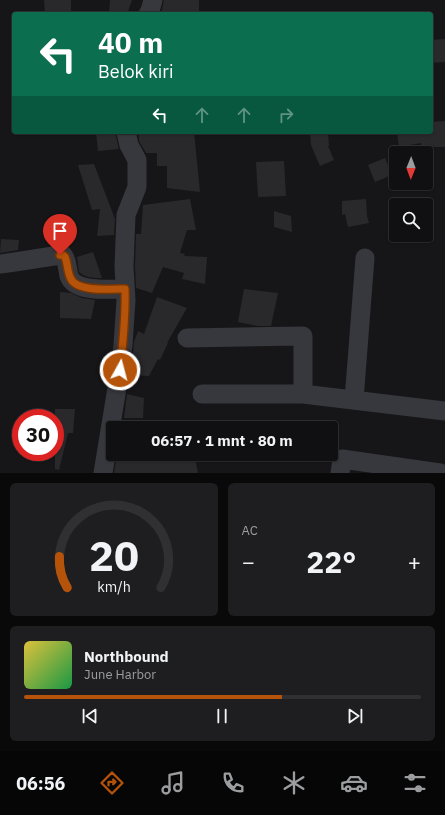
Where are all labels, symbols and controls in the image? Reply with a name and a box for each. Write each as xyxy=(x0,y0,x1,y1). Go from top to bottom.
text: 40 m xyxy=(98,24,163,61)
icon: left xyxy=(32,28,84,80)
text: Belok kiri xyxy=(98,60,173,83)
icon: left xyxy=(149,104,171,126)
icon: ahead xyxy=(191,104,213,126)
icon: ahead xyxy=(233,104,255,126)
icon: right xyxy=(275,104,297,126)
north arrow xyxy=(389,146,433,190)
map controls xyxy=(389,146,433,242)
button: search xyxy=(389,198,433,242)
pin xyxy=(43,214,77,255)
icon: arrive xyxy=(49,220,71,242)
position arrow xyxy=(99,349,141,391)
speed limit sign: 30 xyxy=(12,409,64,461)
text: 06:57 · 1 mnt · 80 m xyxy=(151,431,293,450)
text: AC xyxy=(242,522,258,539)
text: 20 xyxy=(89,527,139,581)
text: 22° xyxy=(306,542,356,581)
text: − xyxy=(242,547,255,576)
text: + xyxy=(408,547,421,576)
text: km/h xyxy=(97,576,131,595)
text: Northbound xyxy=(84,647,169,666)
text: June Harbor xyxy=(84,666,156,683)
icon: previous xyxy=(79,705,101,727)
icon: pause xyxy=(211,705,233,727)
icon: next xyxy=(344,705,366,727)
icon: directions xyxy=(98,769,126,797)
icon: music xyxy=(159,769,187,797)
icon: phone xyxy=(219,769,247,797)
icon: climate xyxy=(280,769,308,797)
icon: car xyxy=(340,769,368,797)
icon: filters xyxy=(401,769,429,797)
text: 06:56 xyxy=(16,772,65,795)

